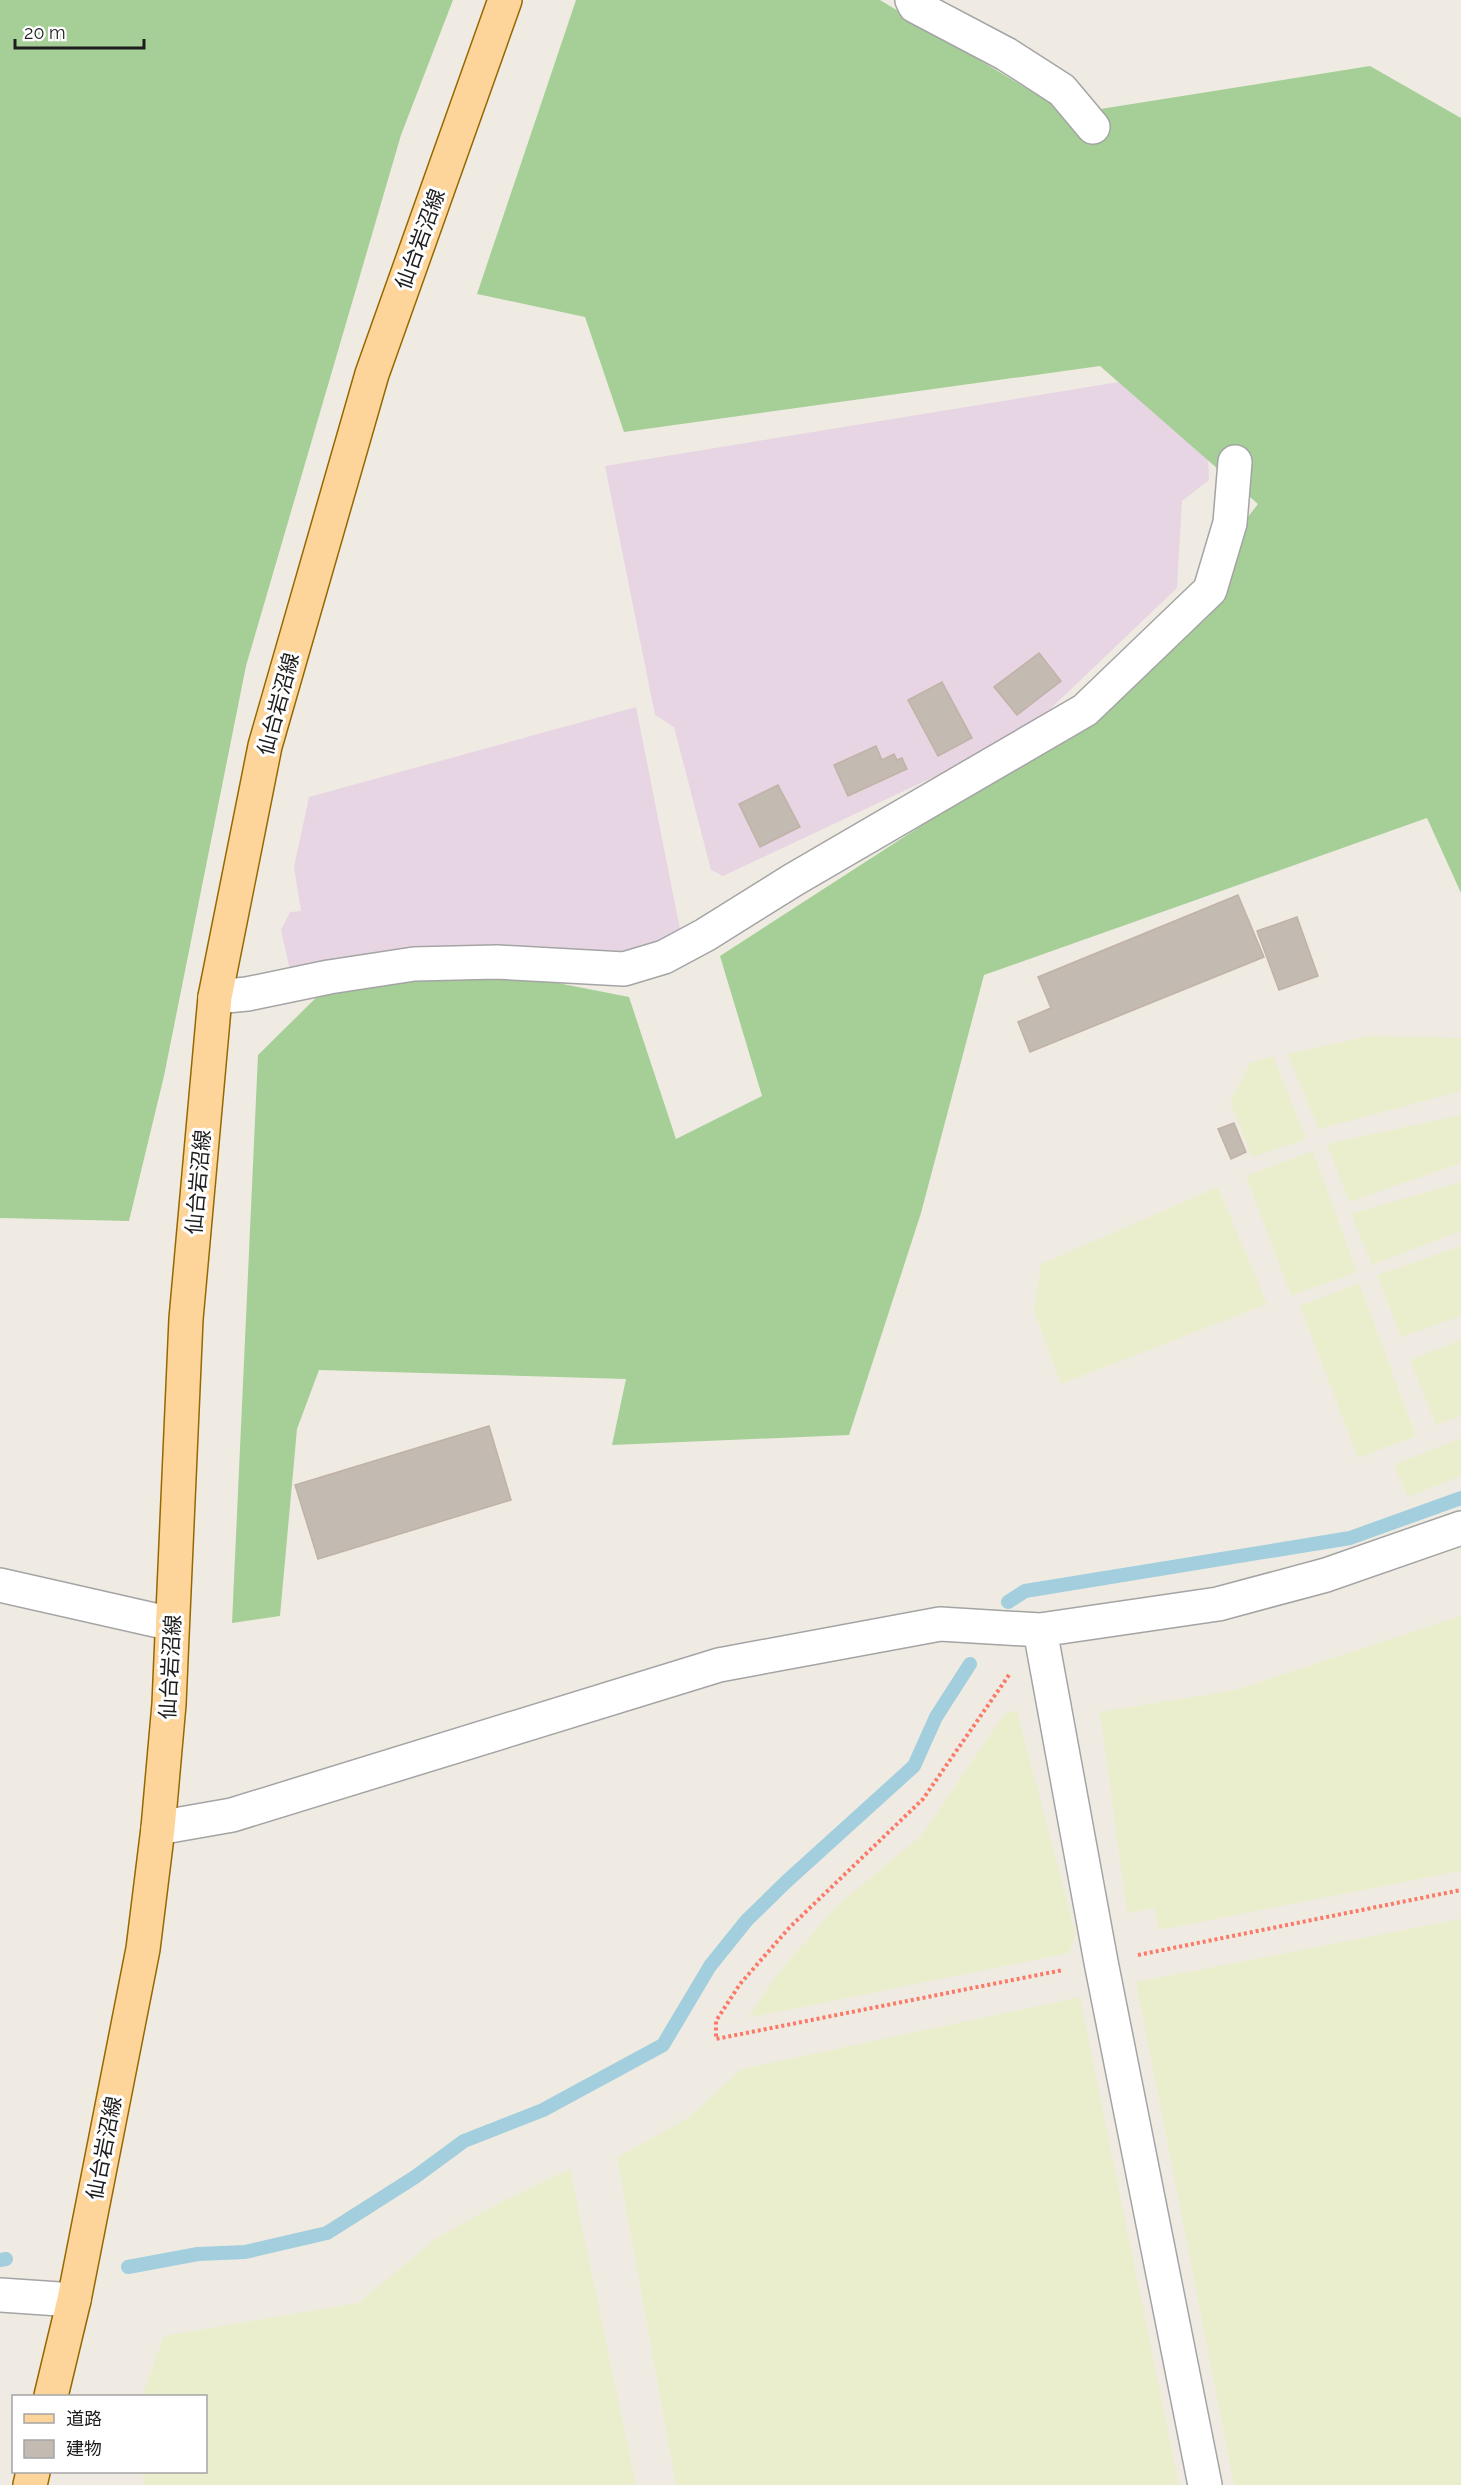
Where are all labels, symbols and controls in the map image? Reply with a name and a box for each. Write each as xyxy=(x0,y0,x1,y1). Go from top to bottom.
scale bar xyxy=(15,12,144,50)
text: 20 m xyxy=(24,22,66,43)
street label: 仙台岩沼線 xyxy=(390,185,450,293)
street label: 仙台岩沼線 xyxy=(252,650,304,758)
street label: 仙台岩沼線 xyxy=(181,1129,215,1235)
street label: 仙台岩沼線 xyxy=(155,1614,185,1720)
street label: 仙台岩沼線 xyxy=(82,2094,126,2202)
legend xyxy=(12,2395,207,2473)
text: 道路 xyxy=(66,2408,102,2429)
text: 建物 xyxy=(66,2438,102,2459)

